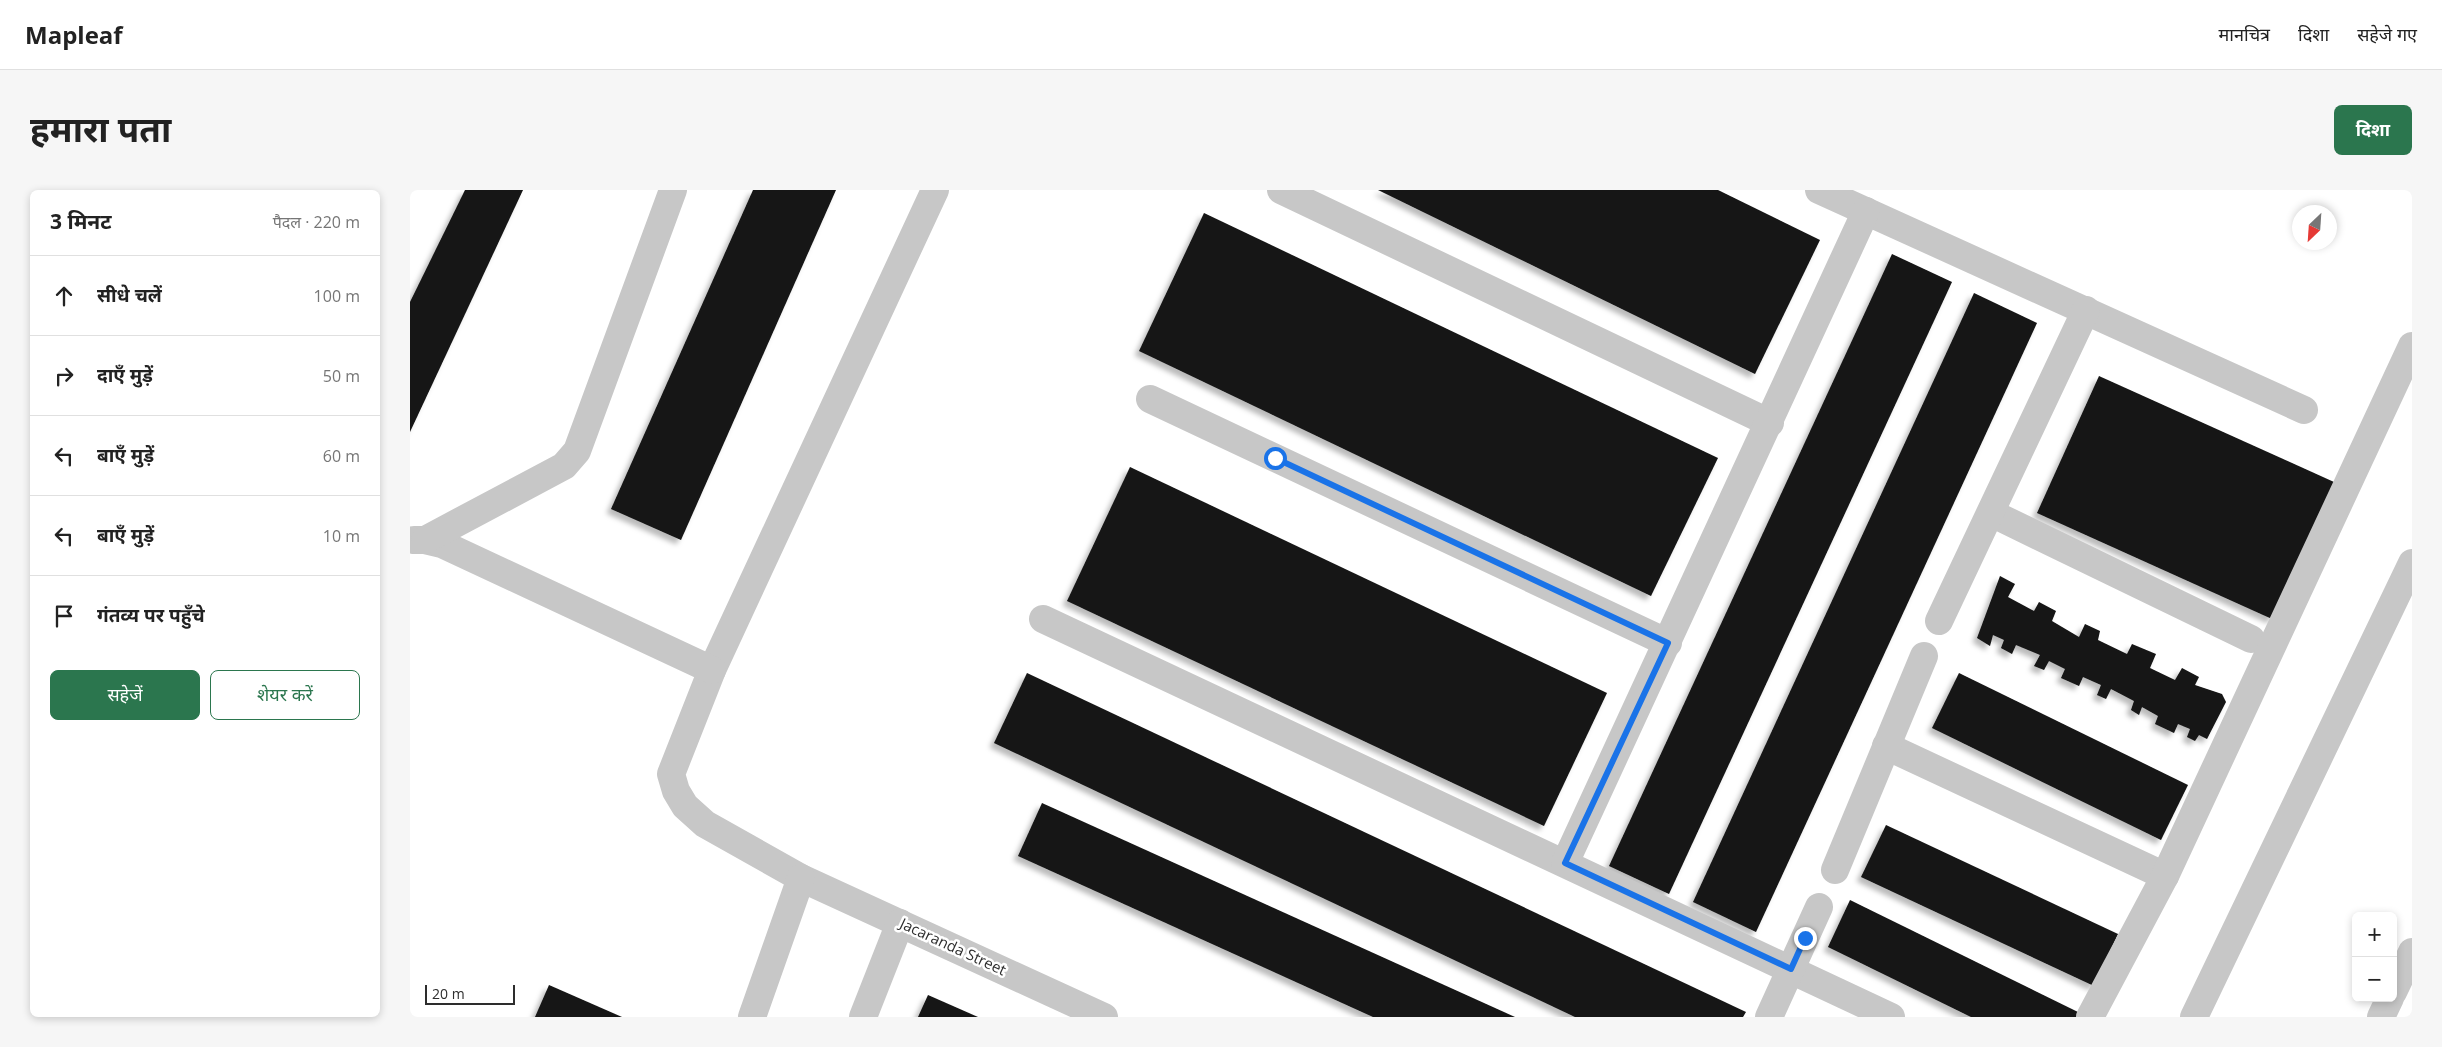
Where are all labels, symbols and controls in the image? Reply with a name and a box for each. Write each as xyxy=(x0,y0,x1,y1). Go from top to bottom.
text: Mapleaf xyxy=(25,18,123,51)
text: मानचित्र xyxy=(2219,22,2270,46)
text: दिशा xyxy=(2298,22,2329,46)
text: सहेजे गए xyxy=(2357,22,2417,46)
text: हमारा पता xyxy=(30,105,171,152)
button: दिशा xyxy=(2334,105,2412,155)
north arrow xyxy=(2292,205,2337,250)
text: 3 मिनट xyxy=(50,207,112,235)
text: पैदल · 220 m xyxy=(273,211,360,233)
icon: ahead xyxy=(50,282,78,310)
text: सीधे चलें xyxy=(97,282,162,308)
text: 100 m xyxy=(314,285,360,307)
icon: right xyxy=(50,362,78,390)
text: दाएँ मुड़ें xyxy=(97,362,153,388)
text: 50 m xyxy=(323,365,360,387)
icon: left xyxy=(50,442,78,470)
text: बाएँ मुड़ें xyxy=(97,442,154,468)
text: 60 m xyxy=(323,445,360,467)
route start xyxy=(1264,447,1287,470)
icon: left xyxy=(50,522,78,550)
text: बाएँ मुड़ें xyxy=(97,522,154,548)
text: 10 m xyxy=(323,525,360,547)
icon: arrive xyxy=(50,602,78,630)
text: गंतव्य पर पहुँचे xyxy=(97,602,205,628)
button: सहेजें xyxy=(50,670,200,720)
button: शेयर करें xyxy=(210,670,360,720)
street label: Jacaranda Street xyxy=(895,912,1010,979)
map controls xyxy=(2352,912,2397,1002)
button: + xyxy=(2352,912,2397,957)
route end xyxy=(1794,927,1817,950)
button: − xyxy=(2352,957,2397,1002)
scale bar xyxy=(425,982,515,1005)
text: 20 m xyxy=(432,984,465,1003)

